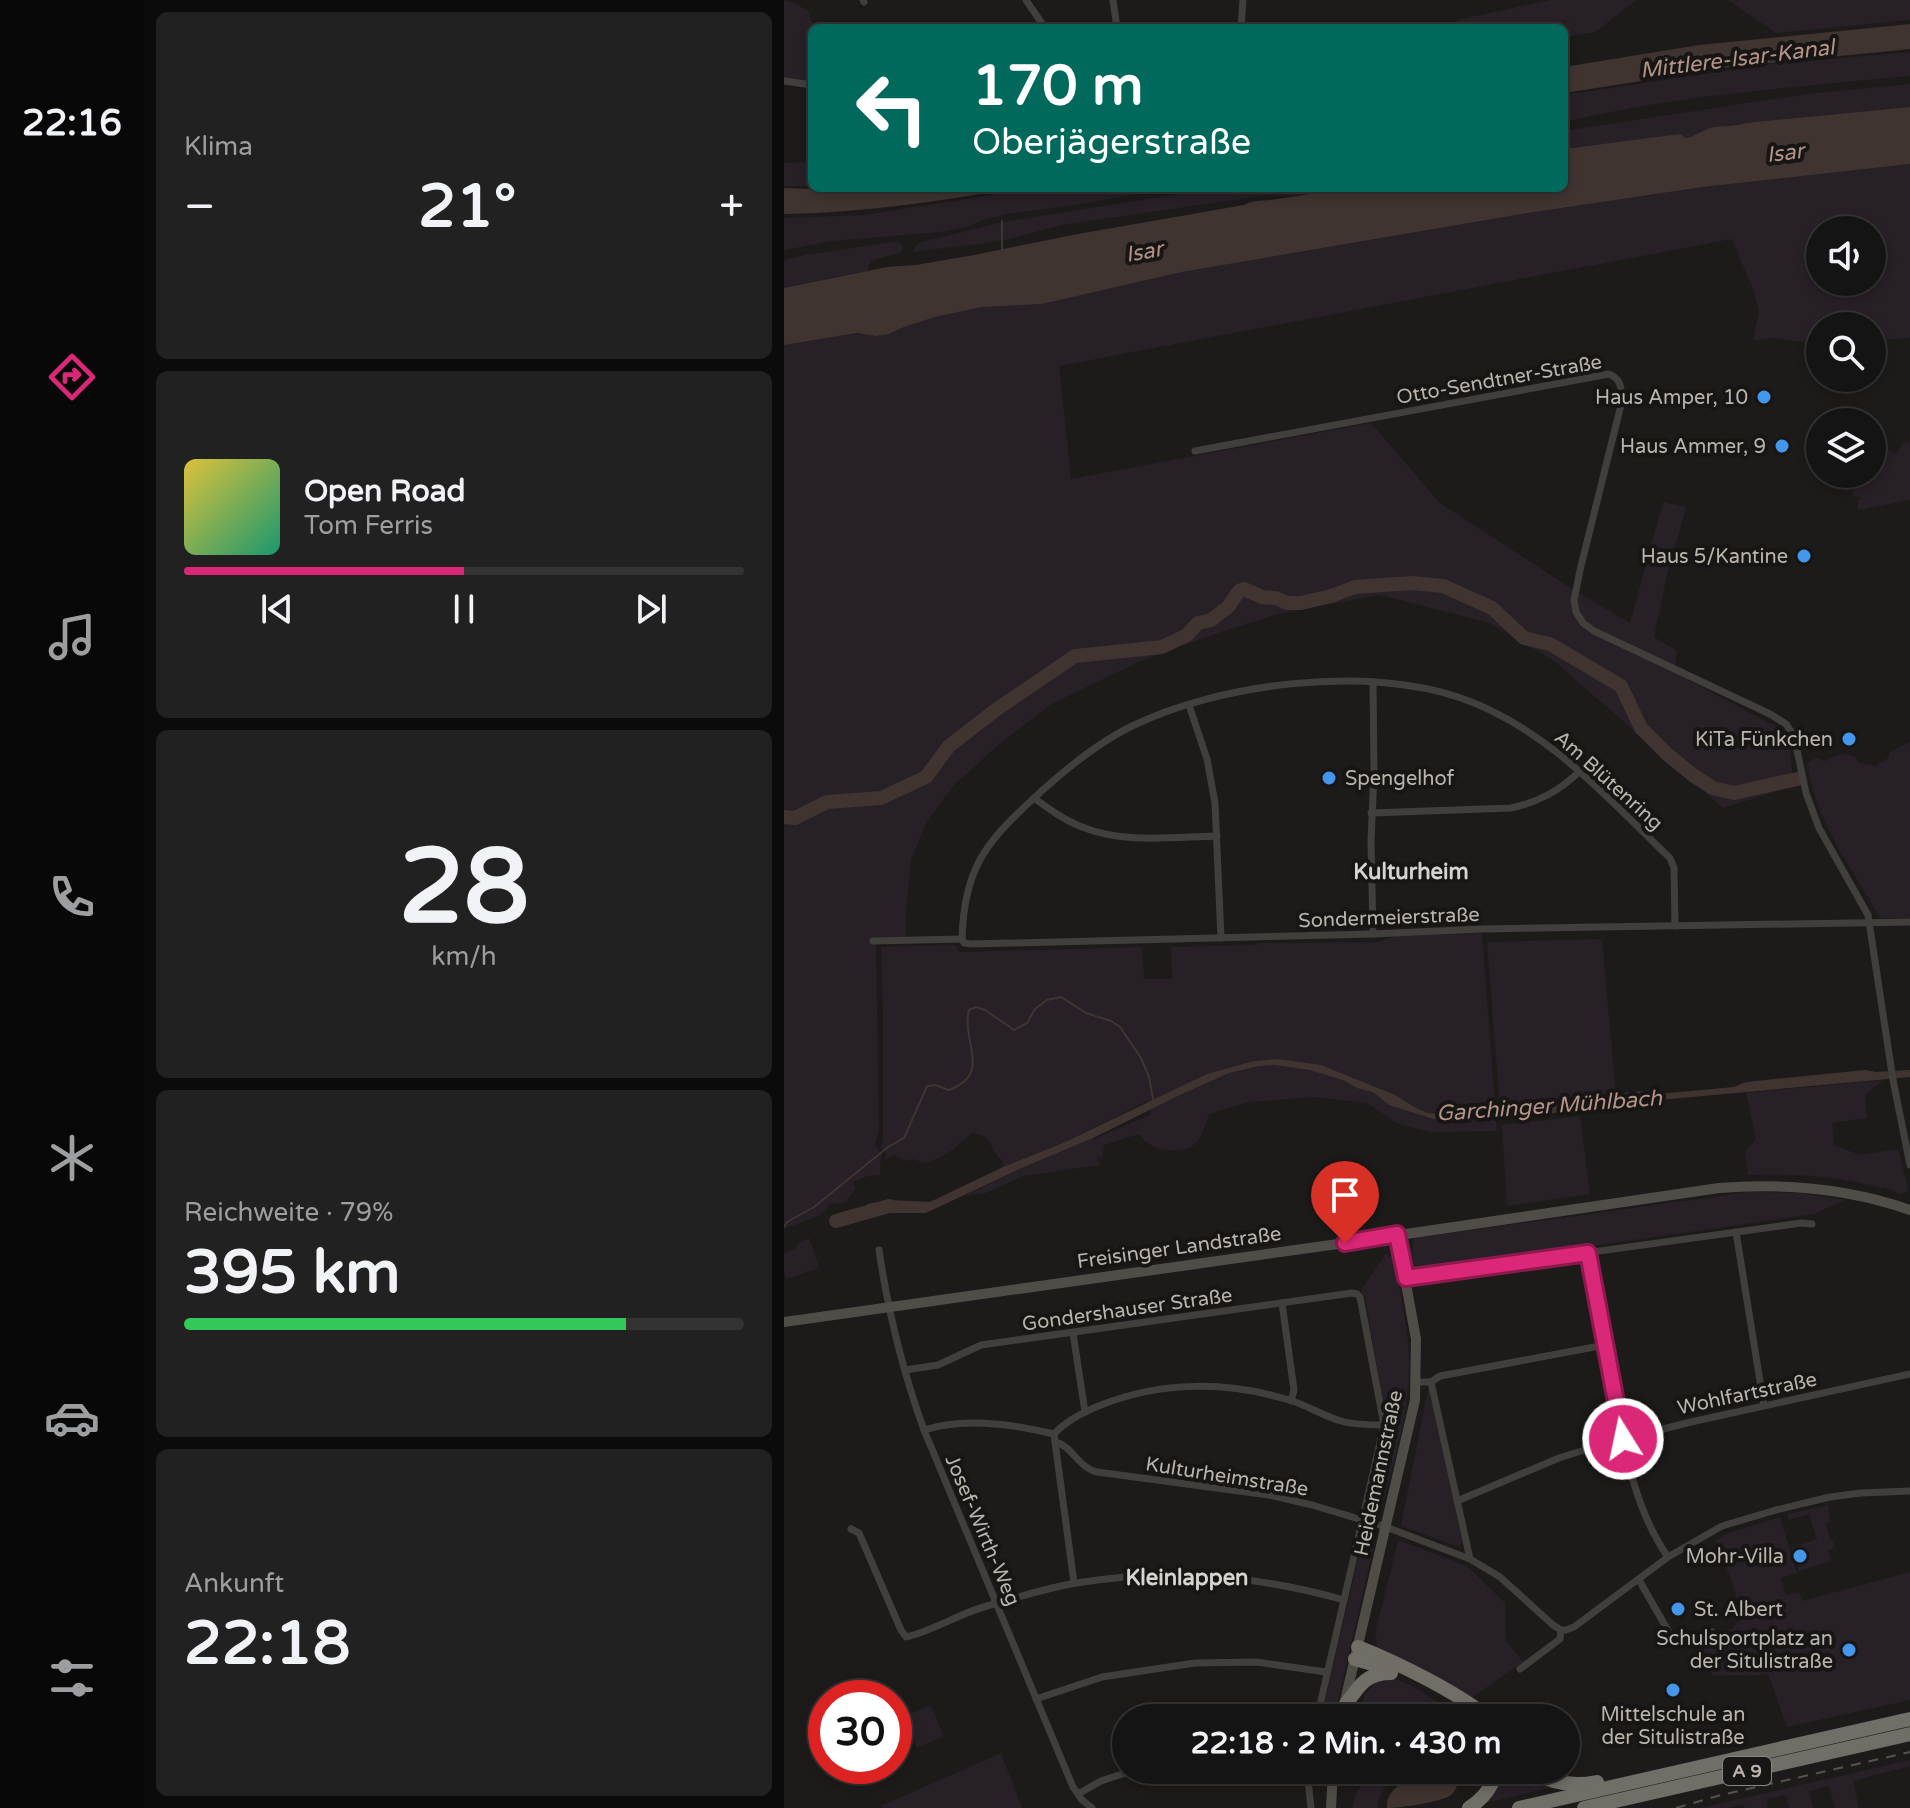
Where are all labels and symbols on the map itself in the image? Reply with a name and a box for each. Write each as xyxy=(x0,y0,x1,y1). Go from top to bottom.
water label: Mittlere-Isar-Kanal xyxy=(1639,34,1838,84)
water label: Isar xyxy=(1765,137,1808,168)
water label: Isar xyxy=(1124,235,1167,268)
street label: Otto-Sendtner-Straße xyxy=(1395,350,1604,410)
place label: Haus Amper, 10 xyxy=(1595,386,1748,410)
marker: Haus Amper, 10 xyxy=(1755,388,1773,406)
place label: Haus Ammer, 9 xyxy=(1620,435,1766,459)
marker: Haus Ammer, 9 xyxy=(1773,437,1791,455)
place label: Haus 5/Kantine xyxy=(1641,545,1788,569)
marker: Haus 5/Kantine xyxy=(1795,547,1813,565)
street label: Am Blütenring xyxy=(1549,726,1668,836)
place label: KiTa Fünkchen xyxy=(1695,728,1833,752)
marker: KiTa Fünkchen xyxy=(1840,730,1858,748)
place label: Spengelhof xyxy=(1345,767,1454,791)
marker: Spengelhof xyxy=(1320,769,1338,787)
district label: Kulturheim xyxy=(1353,859,1469,885)
street label: Sondermeierstraße xyxy=(1298,903,1480,933)
water label: Garchinger Mühlbach xyxy=(1435,1085,1663,1127)
pin xyxy=(1311,1161,1379,1243)
street label: Freisinger Landstraße xyxy=(1075,1222,1283,1274)
street label: Gondershauser Straße xyxy=(1021,1283,1234,1337)
street label: Wohlfartstraße xyxy=(1675,1367,1819,1420)
street label: Heidemannstraße xyxy=(1350,1388,1408,1558)
position arrow xyxy=(1581,1397,1665,1481)
street label: Josef-Wirth-Weg xyxy=(939,1451,1025,1609)
street label: Kulturheimstraße xyxy=(1144,1452,1310,1502)
place label: Mohr-Villa xyxy=(1686,1545,1784,1569)
marker: Mohr-Villa xyxy=(1791,1547,1809,1565)
district label: Kleinlappen xyxy=(1125,1565,1249,1591)
place label: St. Albert xyxy=(1694,1598,1783,1622)
marker: St. Albert xyxy=(1669,1600,1687,1618)
place label: Schulsportplatz an der Situlistraße xyxy=(1656,1627,1833,1674)
marker: Schulsportplatz an der Situlistraße xyxy=(1840,1641,1858,1659)
speed limit sign: 30 xyxy=(808,1680,912,1784)
marker: Mittelschule an der Situlistraße xyxy=(1664,1681,1682,1699)
place label: Mittelschule an der Situlistraße xyxy=(1601,1703,1746,1750)
road number: A 9 xyxy=(1723,1757,1771,1785)

